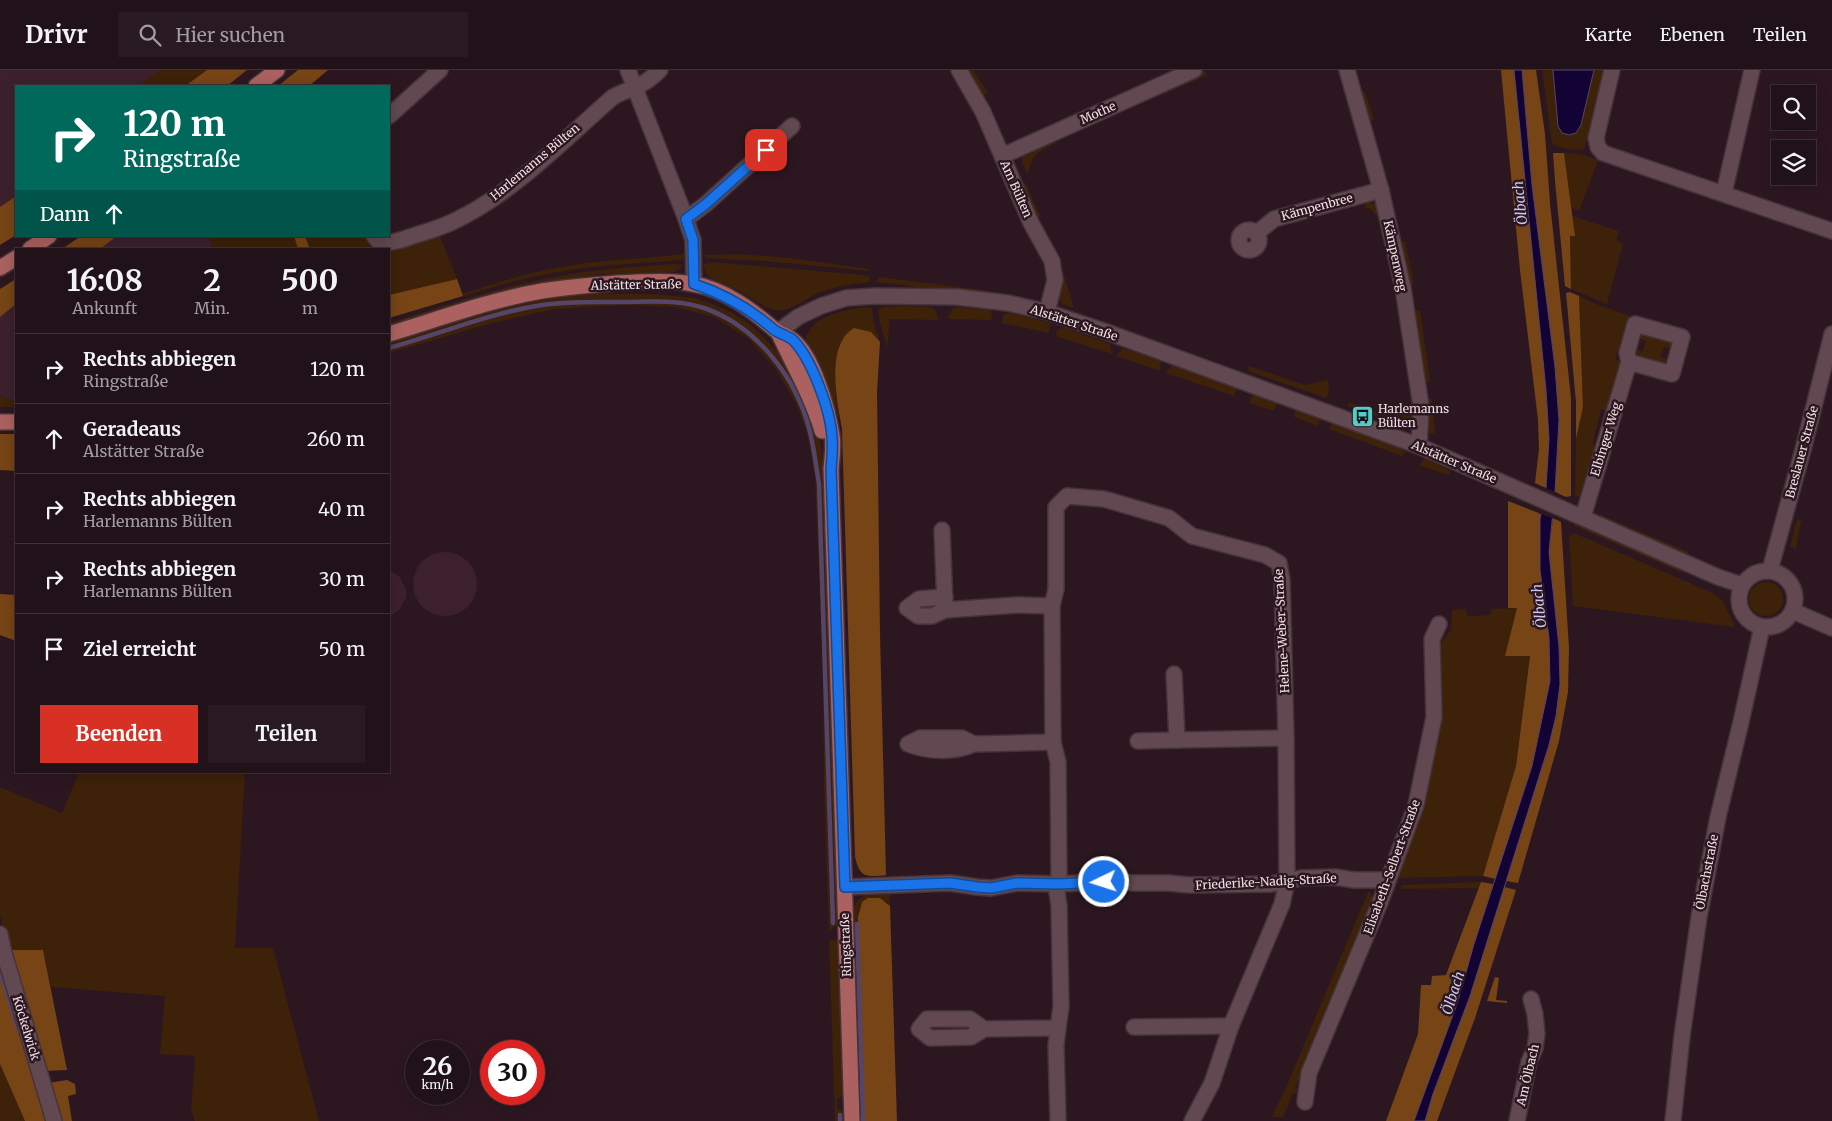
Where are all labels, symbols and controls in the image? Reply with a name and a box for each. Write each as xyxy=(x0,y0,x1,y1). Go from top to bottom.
search box xyxy=(118,12,468,57)
text: Drivr xyxy=(25,19,88,50)
icon: search xyxy=(136,21,164,49)
text: Hier suchen xyxy=(176,23,285,47)
text: Karte xyxy=(1585,23,1632,46)
text: Ebenen xyxy=(1660,23,1725,46)
text: Teilen xyxy=(1753,23,1807,46)
map controls xyxy=(1771,85,1816,185)
button: search xyxy=(1771,85,1816,130)
street label: Mothe xyxy=(1078,98,1118,127)
text: 120 m xyxy=(123,102,226,146)
icon: right xyxy=(40,105,105,170)
street label: Harlemanns Bülten xyxy=(487,120,582,203)
pin xyxy=(745,129,787,171)
icon: arrive xyxy=(752,136,780,164)
button: layers xyxy=(1771,140,1816,185)
text: Ringstraße xyxy=(123,145,240,173)
street label: Am Bülten xyxy=(997,157,1036,220)
water label: Ölbach xyxy=(1509,180,1531,226)
street label: Kämpenbree xyxy=(1279,190,1354,223)
icon: ahead xyxy=(100,200,128,228)
text: Dann xyxy=(40,202,90,226)
street label: Kämpenweg xyxy=(1381,219,1410,293)
text: 16:08 xyxy=(67,261,143,299)
text: 2 xyxy=(203,261,221,299)
text: 500 xyxy=(281,261,338,299)
street label: Alstätter Straße xyxy=(589,276,682,293)
text: Ankunft xyxy=(72,298,137,318)
text: Min. xyxy=(194,298,230,318)
text: m xyxy=(302,298,318,318)
street label: Alstätter Straße xyxy=(1028,301,1120,344)
text: Rechts abbiegen xyxy=(83,347,236,371)
icon: right xyxy=(40,355,68,383)
text: 120 m xyxy=(310,357,365,381)
text: Ringstraße xyxy=(83,371,168,391)
street label: Elbinger Weg xyxy=(1587,399,1624,478)
place label: Harlemanns Bülten xyxy=(1378,401,1449,430)
bus stop icon: Harlemanns Bülten xyxy=(1350,404,1374,428)
street label: Breslauer Straße xyxy=(1782,404,1821,500)
text: Geradeaus xyxy=(83,417,181,441)
icon: ahead xyxy=(40,425,68,453)
text: 260 m xyxy=(307,427,365,451)
street label: Alstätter Straße xyxy=(1409,437,1499,486)
text: Alstätter Straße xyxy=(83,441,204,461)
text: Rechts abbiegen xyxy=(83,487,236,511)
icon: right xyxy=(40,495,68,523)
text: 40 m xyxy=(318,497,365,521)
text: Harlemanns Bülten xyxy=(83,511,232,531)
text: Rechts abbiegen xyxy=(83,557,236,581)
icon: right xyxy=(40,565,68,593)
text: 30 m xyxy=(319,567,365,591)
street label: Helene-Weber-Straße xyxy=(1271,568,1292,694)
text: Harlemanns Bülten xyxy=(83,581,232,601)
water label: Ölbach xyxy=(1528,583,1550,629)
icon: arrive xyxy=(40,635,68,663)
text: Ziel erreicht xyxy=(83,637,196,661)
text: 50 m xyxy=(319,637,365,661)
button: Beenden xyxy=(40,705,198,763)
button: Teilen xyxy=(208,705,365,763)
street label: Elisabeth-Selbert-Straße xyxy=(1360,797,1423,936)
street label: Ölbachstraße xyxy=(1692,833,1721,911)
position arrow xyxy=(1077,855,1129,907)
street label: Friederike-Nadig-Straße xyxy=(1195,870,1337,893)
street label: Ringstraße xyxy=(837,913,854,977)
water label: Ölbach xyxy=(1438,969,1468,1017)
street label: Köckelwick xyxy=(10,994,43,1062)
speed limit sign: 30 xyxy=(480,1040,545,1105)
street label: Am Ölbach xyxy=(1513,1042,1542,1108)
text: 26 xyxy=(423,1050,452,1082)
text: km/h xyxy=(422,1077,453,1092)

